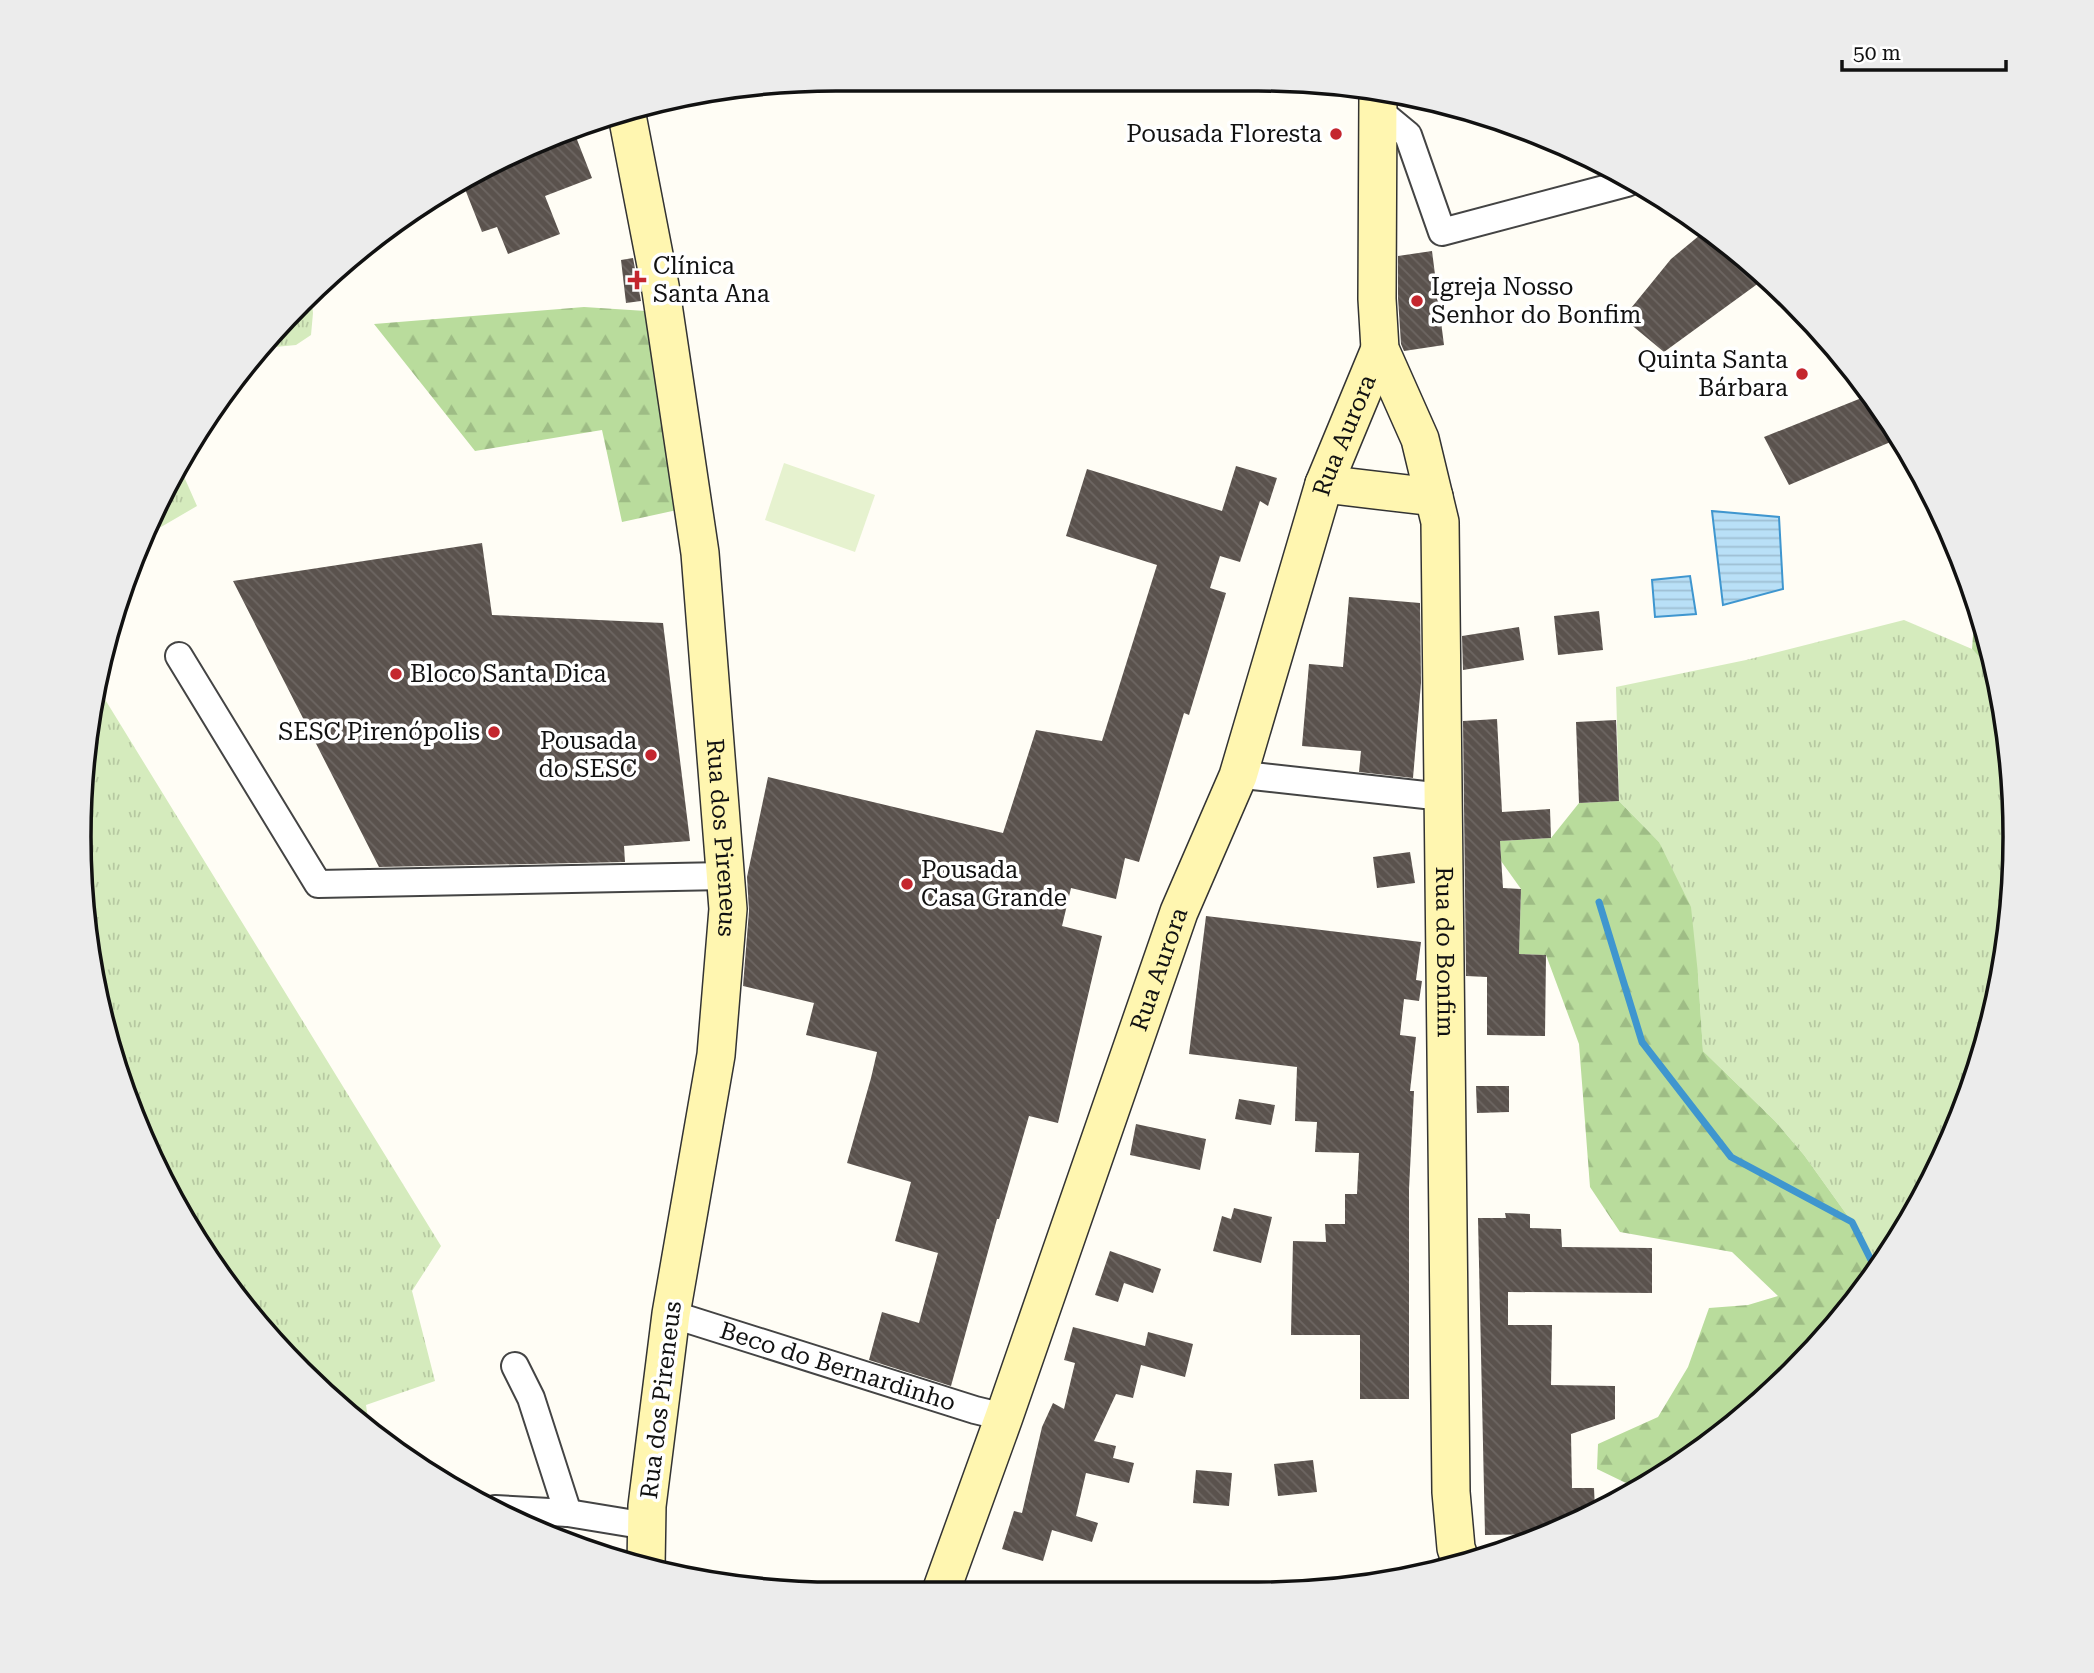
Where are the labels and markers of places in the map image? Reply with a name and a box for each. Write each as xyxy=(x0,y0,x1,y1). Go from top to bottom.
place label: Pousada Floresta xyxy=(1126,120,1322,148)
marker: Pousada Floresta xyxy=(1328,126,1344,142)
place label: Clínica Santa Ana xyxy=(653,252,770,308)
marker: Clínica Santa Ana xyxy=(627,270,647,290)
place label: Igreja Nosso Senhor do Bonfim xyxy=(1431,273,1642,329)
marker: Igreja Nosso Senhor do Bonfim xyxy=(1409,293,1425,309)
place label: Quinta Santa Bárbara xyxy=(1638,346,1788,402)
marker: Quinta Santa Bárbara xyxy=(1794,366,1810,382)
place label: Bloco Santa Dica xyxy=(410,660,607,688)
marker: Bloco Santa Dica xyxy=(388,666,404,682)
place label: SESC Pirenópolis xyxy=(278,718,480,746)
marker: SESC Pirenópolis xyxy=(486,724,502,740)
place label: Pousada do SESC xyxy=(538,727,637,783)
marker: Pousada do SESC xyxy=(643,747,659,763)
place label: Pousada Casa Grande xyxy=(921,856,1067,912)
marker: Pousada Casa Grande xyxy=(899,876,915,892)

